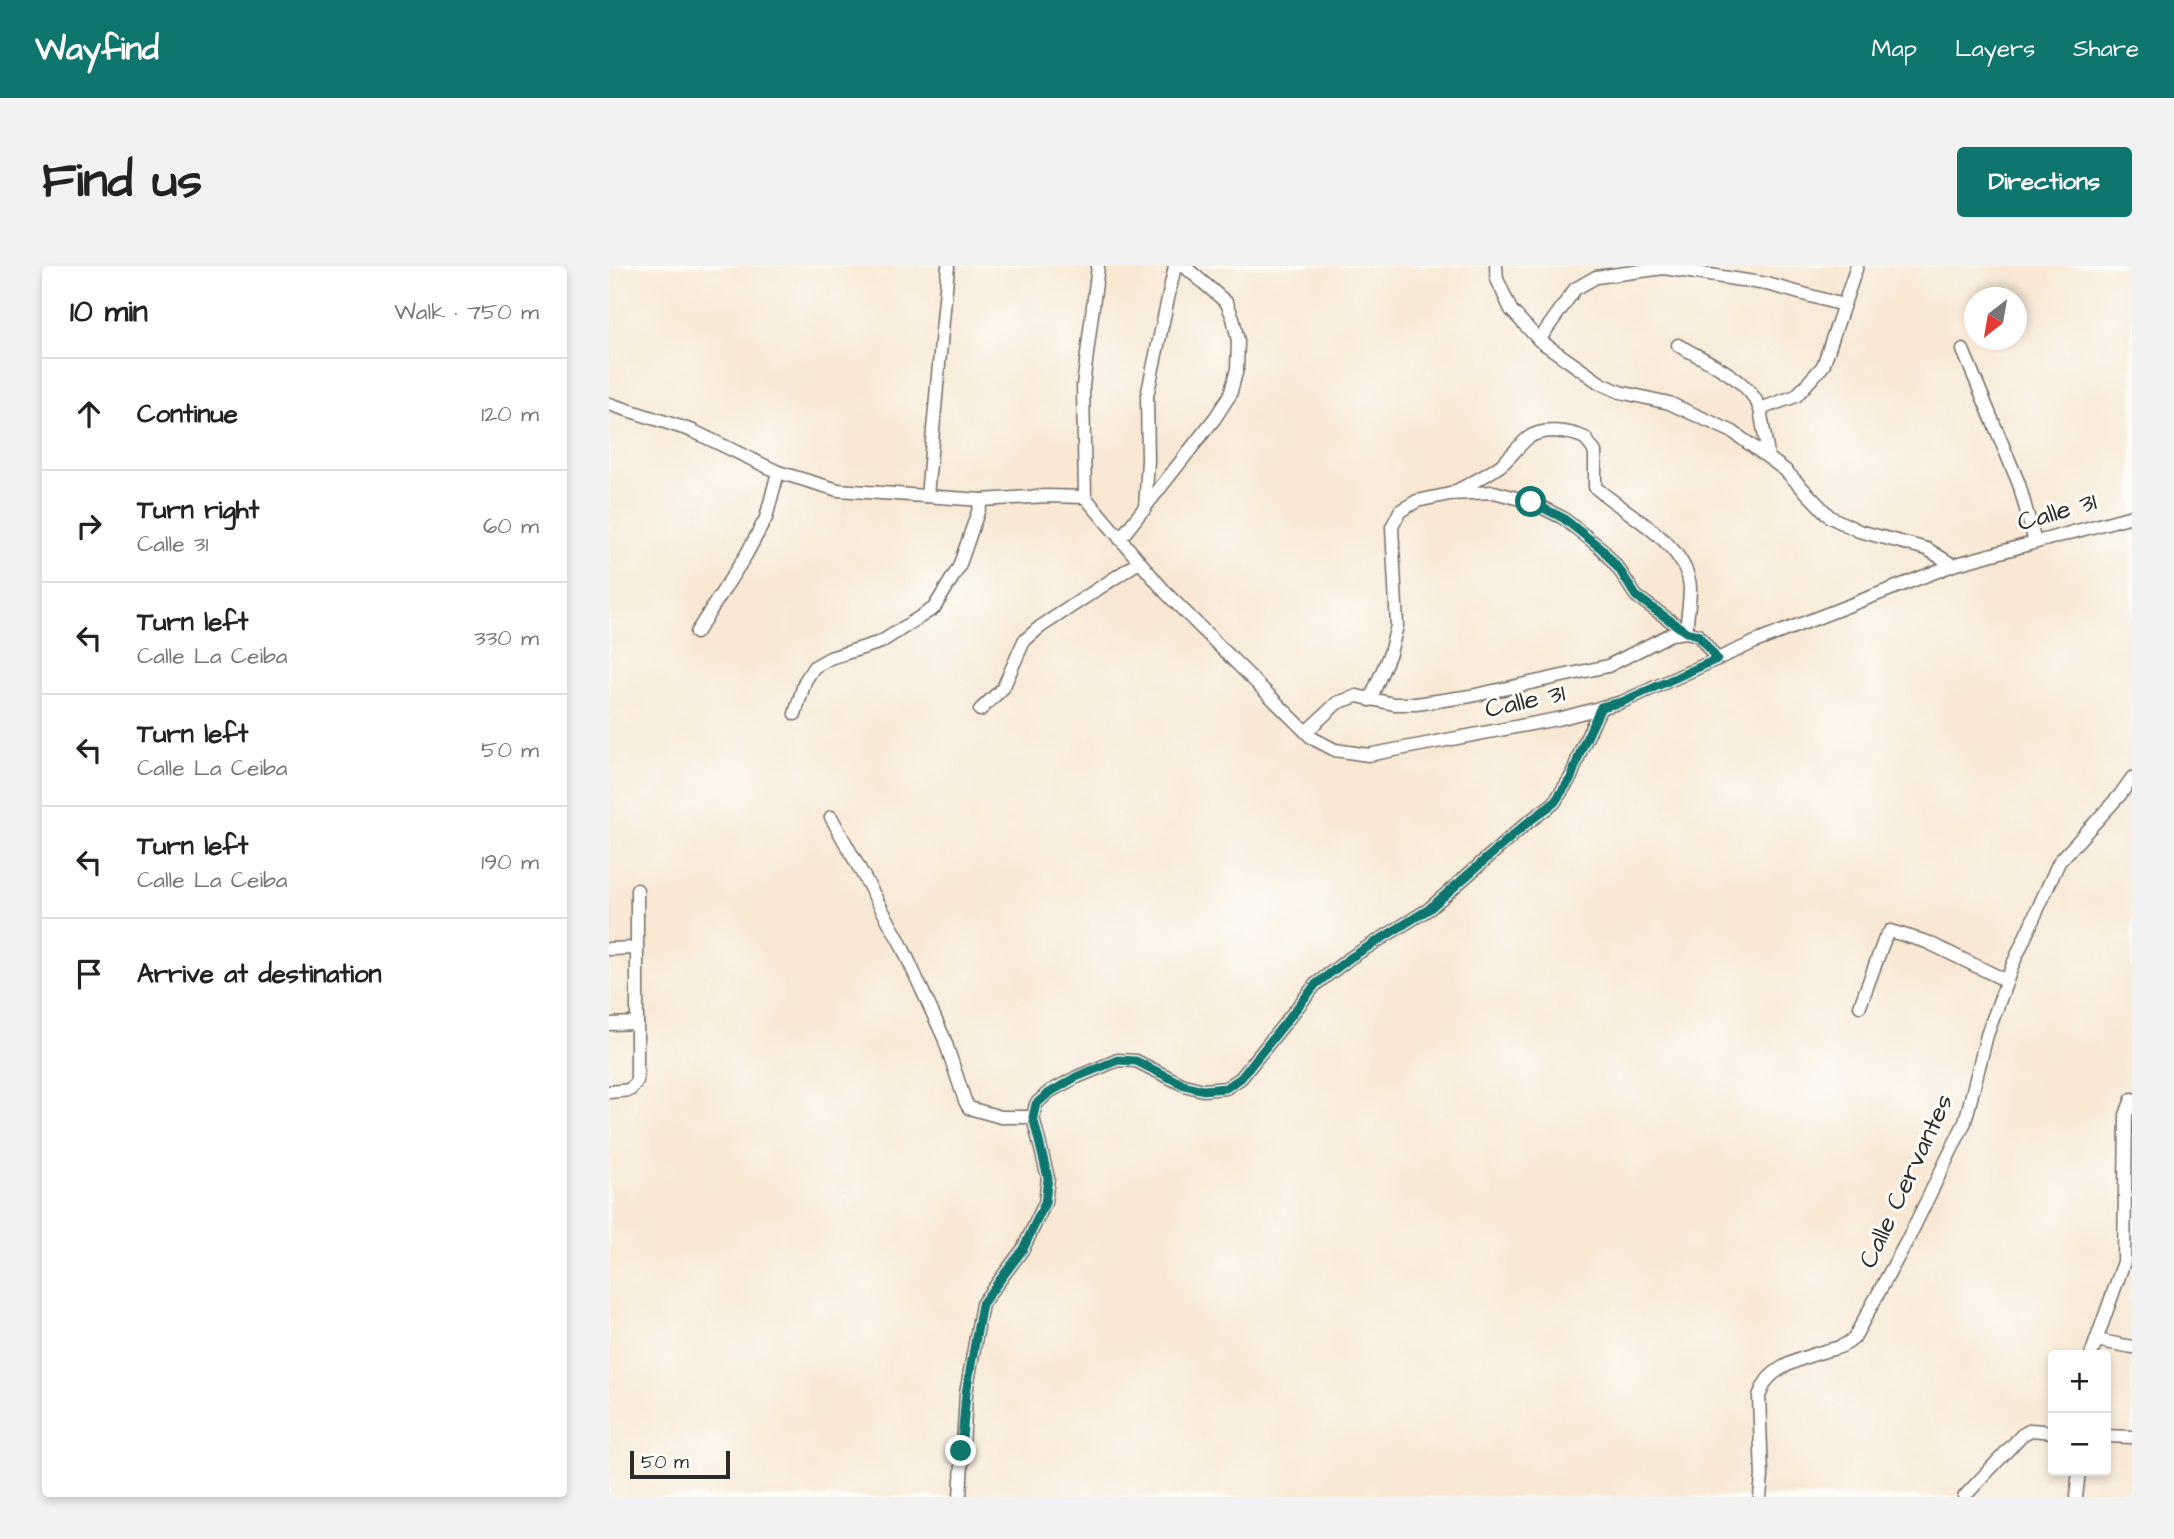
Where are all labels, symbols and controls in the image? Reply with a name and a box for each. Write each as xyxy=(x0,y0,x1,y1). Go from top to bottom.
text: Wayfind xyxy=(35,26,159,72)
text: Map xyxy=(1872,32,1917,66)
text: Layers xyxy=(1955,32,2035,66)
text: Share xyxy=(2073,32,2139,66)
button: Directions xyxy=(1957,147,2132,217)
text: Find us xyxy=(42,148,202,216)
north arrow xyxy=(1964,287,2027,350)
text: 10 min xyxy=(70,291,148,333)
text: Walk · 750 m xyxy=(394,296,539,328)
icon: ahead xyxy=(70,395,108,433)
text: Continue xyxy=(137,396,238,432)
text: 120 m xyxy=(481,398,539,430)
street label: Calle 31 xyxy=(2013,484,2101,540)
route start xyxy=(1515,486,1546,517)
text: Turn right xyxy=(137,492,259,528)
icon: right xyxy=(70,507,108,545)
text: 60 m xyxy=(483,510,539,542)
text: Calle 31 xyxy=(137,528,209,560)
text: Turn left xyxy=(137,604,248,640)
icon: left xyxy=(70,619,108,657)
text: 330 m xyxy=(474,622,539,654)
text: Calle La Ceiba xyxy=(137,640,288,672)
street label: Calle 31 xyxy=(1482,675,1568,727)
text: Turn left xyxy=(137,716,248,752)
icon: left xyxy=(70,731,108,769)
text: 50 m xyxy=(481,734,539,766)
text: Calle La Ceiba xyxy=(137,752,288,784)
text: Turn left xyxy=(137,828,248,864)
icon: left xyxy=(70,843,108,881)
text: 190 m xyxy=(481,846,539,878)
text: Calle La Ceiba xyxy=(137,864,288,896)
icon: arrive xyxy=(70,955,108,993)
text: Arrive at destination xyxy=(137,956,382,992)
street label: Calle Cervantes xyxy=(1850,1088,1962,1274)
map controls xyxy=(2048,1350,2111,1476)
button: + xyxy=(2048,1350,2111,1413)
button: − xyxy=(2048,1413,2111,1476)
route end xyxy=(945,1435,976,1466)
scale bar xyxy=(630,1448,730,1480)
text: 50 m xyxy=(641,1449,689,1476)

